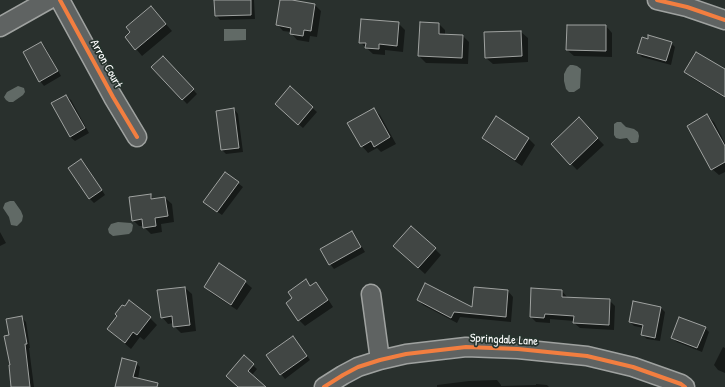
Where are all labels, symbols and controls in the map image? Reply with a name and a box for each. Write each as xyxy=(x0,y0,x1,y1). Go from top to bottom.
street label: Arron Court xyxy=(87,37,125,91)
street label: Springdale Lane xyxy=(470,331,538,349)

